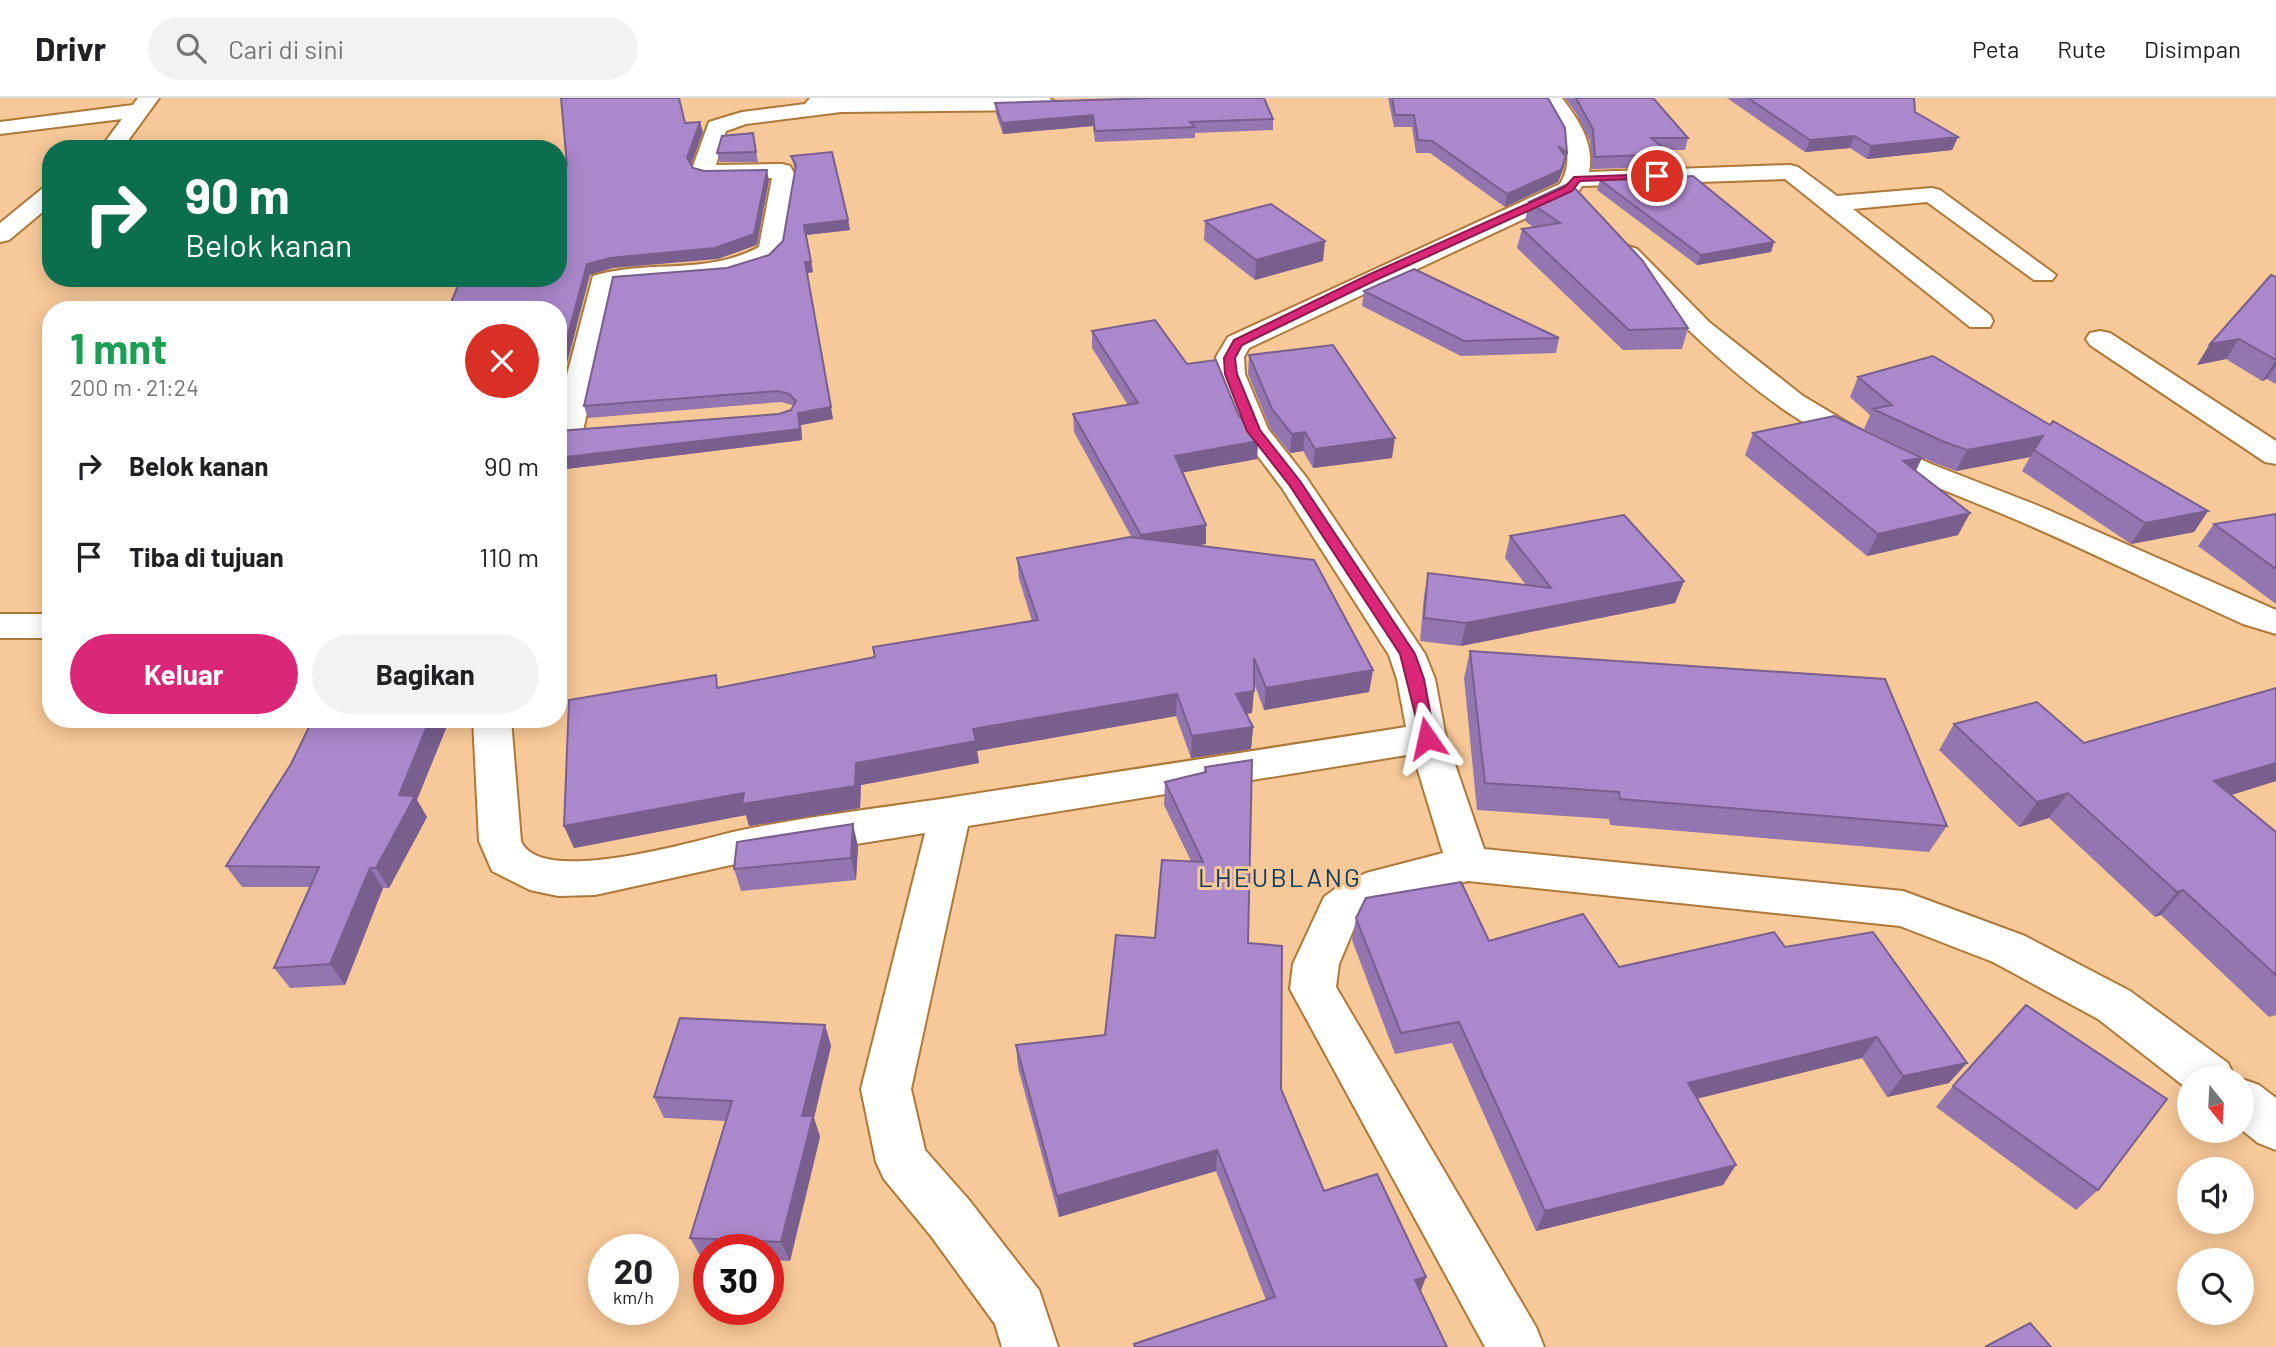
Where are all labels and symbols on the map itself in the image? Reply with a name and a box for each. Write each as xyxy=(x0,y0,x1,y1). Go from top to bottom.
pin xyxy=(1627,146,1687,206)
position arrow xyxy=(1390,701,1464,775)
district label: LHEUBLANG xyxy=(1198,861,1362,892)
north arrow xyxy=(2177,1066,2254,1143)
speed limit sign: 30 xyxy=(693,1234,784,1325)

